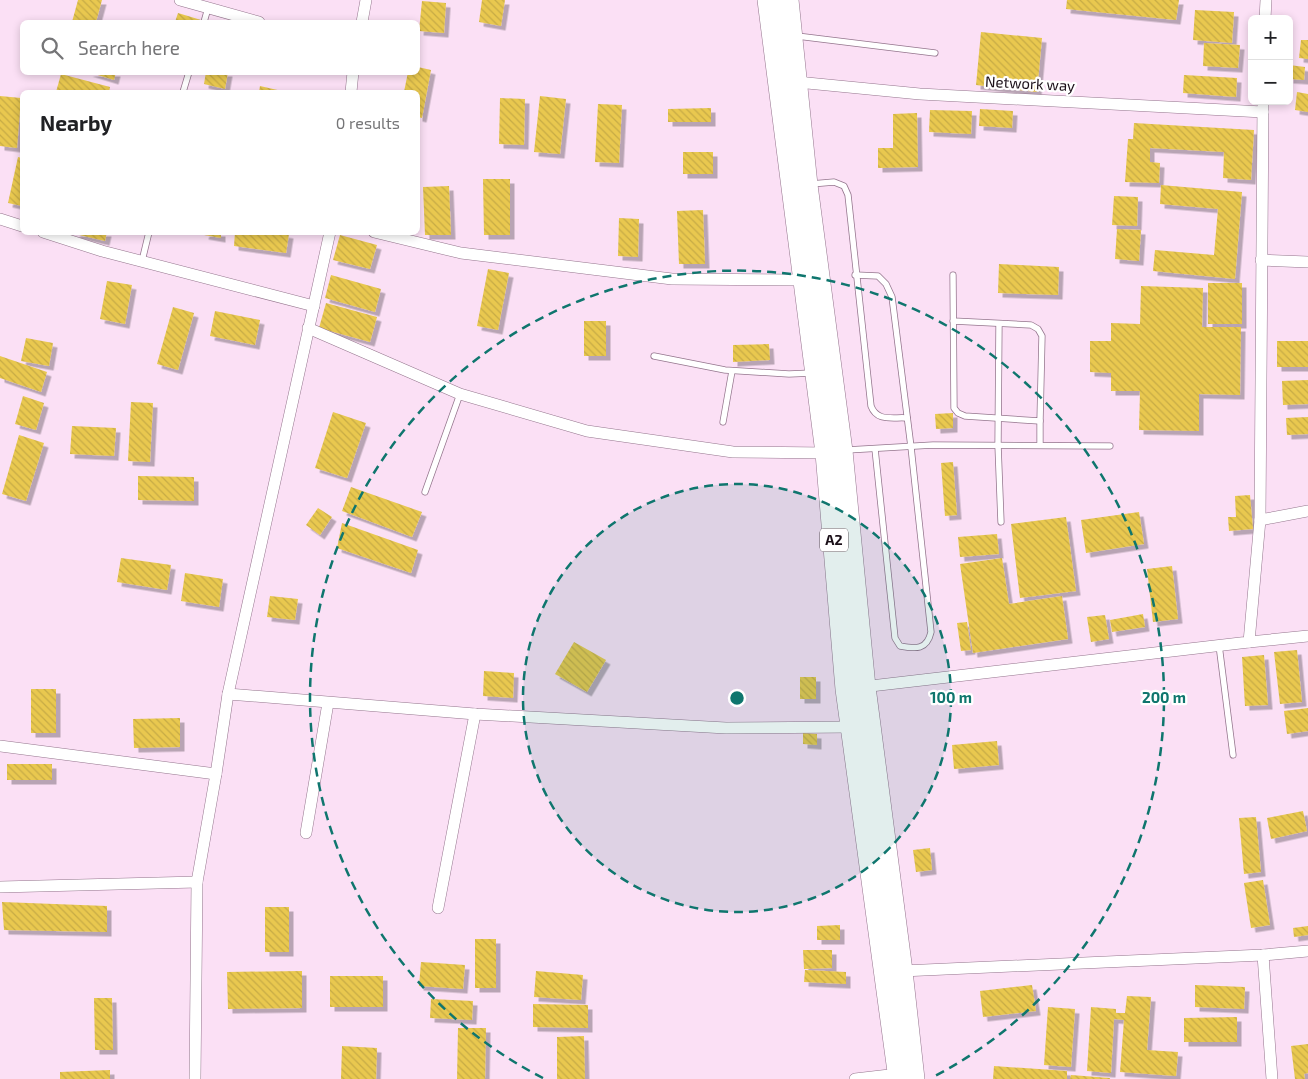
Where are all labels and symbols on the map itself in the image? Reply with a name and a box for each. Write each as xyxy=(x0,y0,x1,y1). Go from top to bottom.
street label: Network way xyxy=(985,72,1076,94)
road number: A2 xyxy=(820,528,848,552)
text: 100 m xyxy=(930,688,972,706)
text: 200 m xyxy=(1142,688,1186,706)
centre of rings xyxy=(728,689,746,707)

